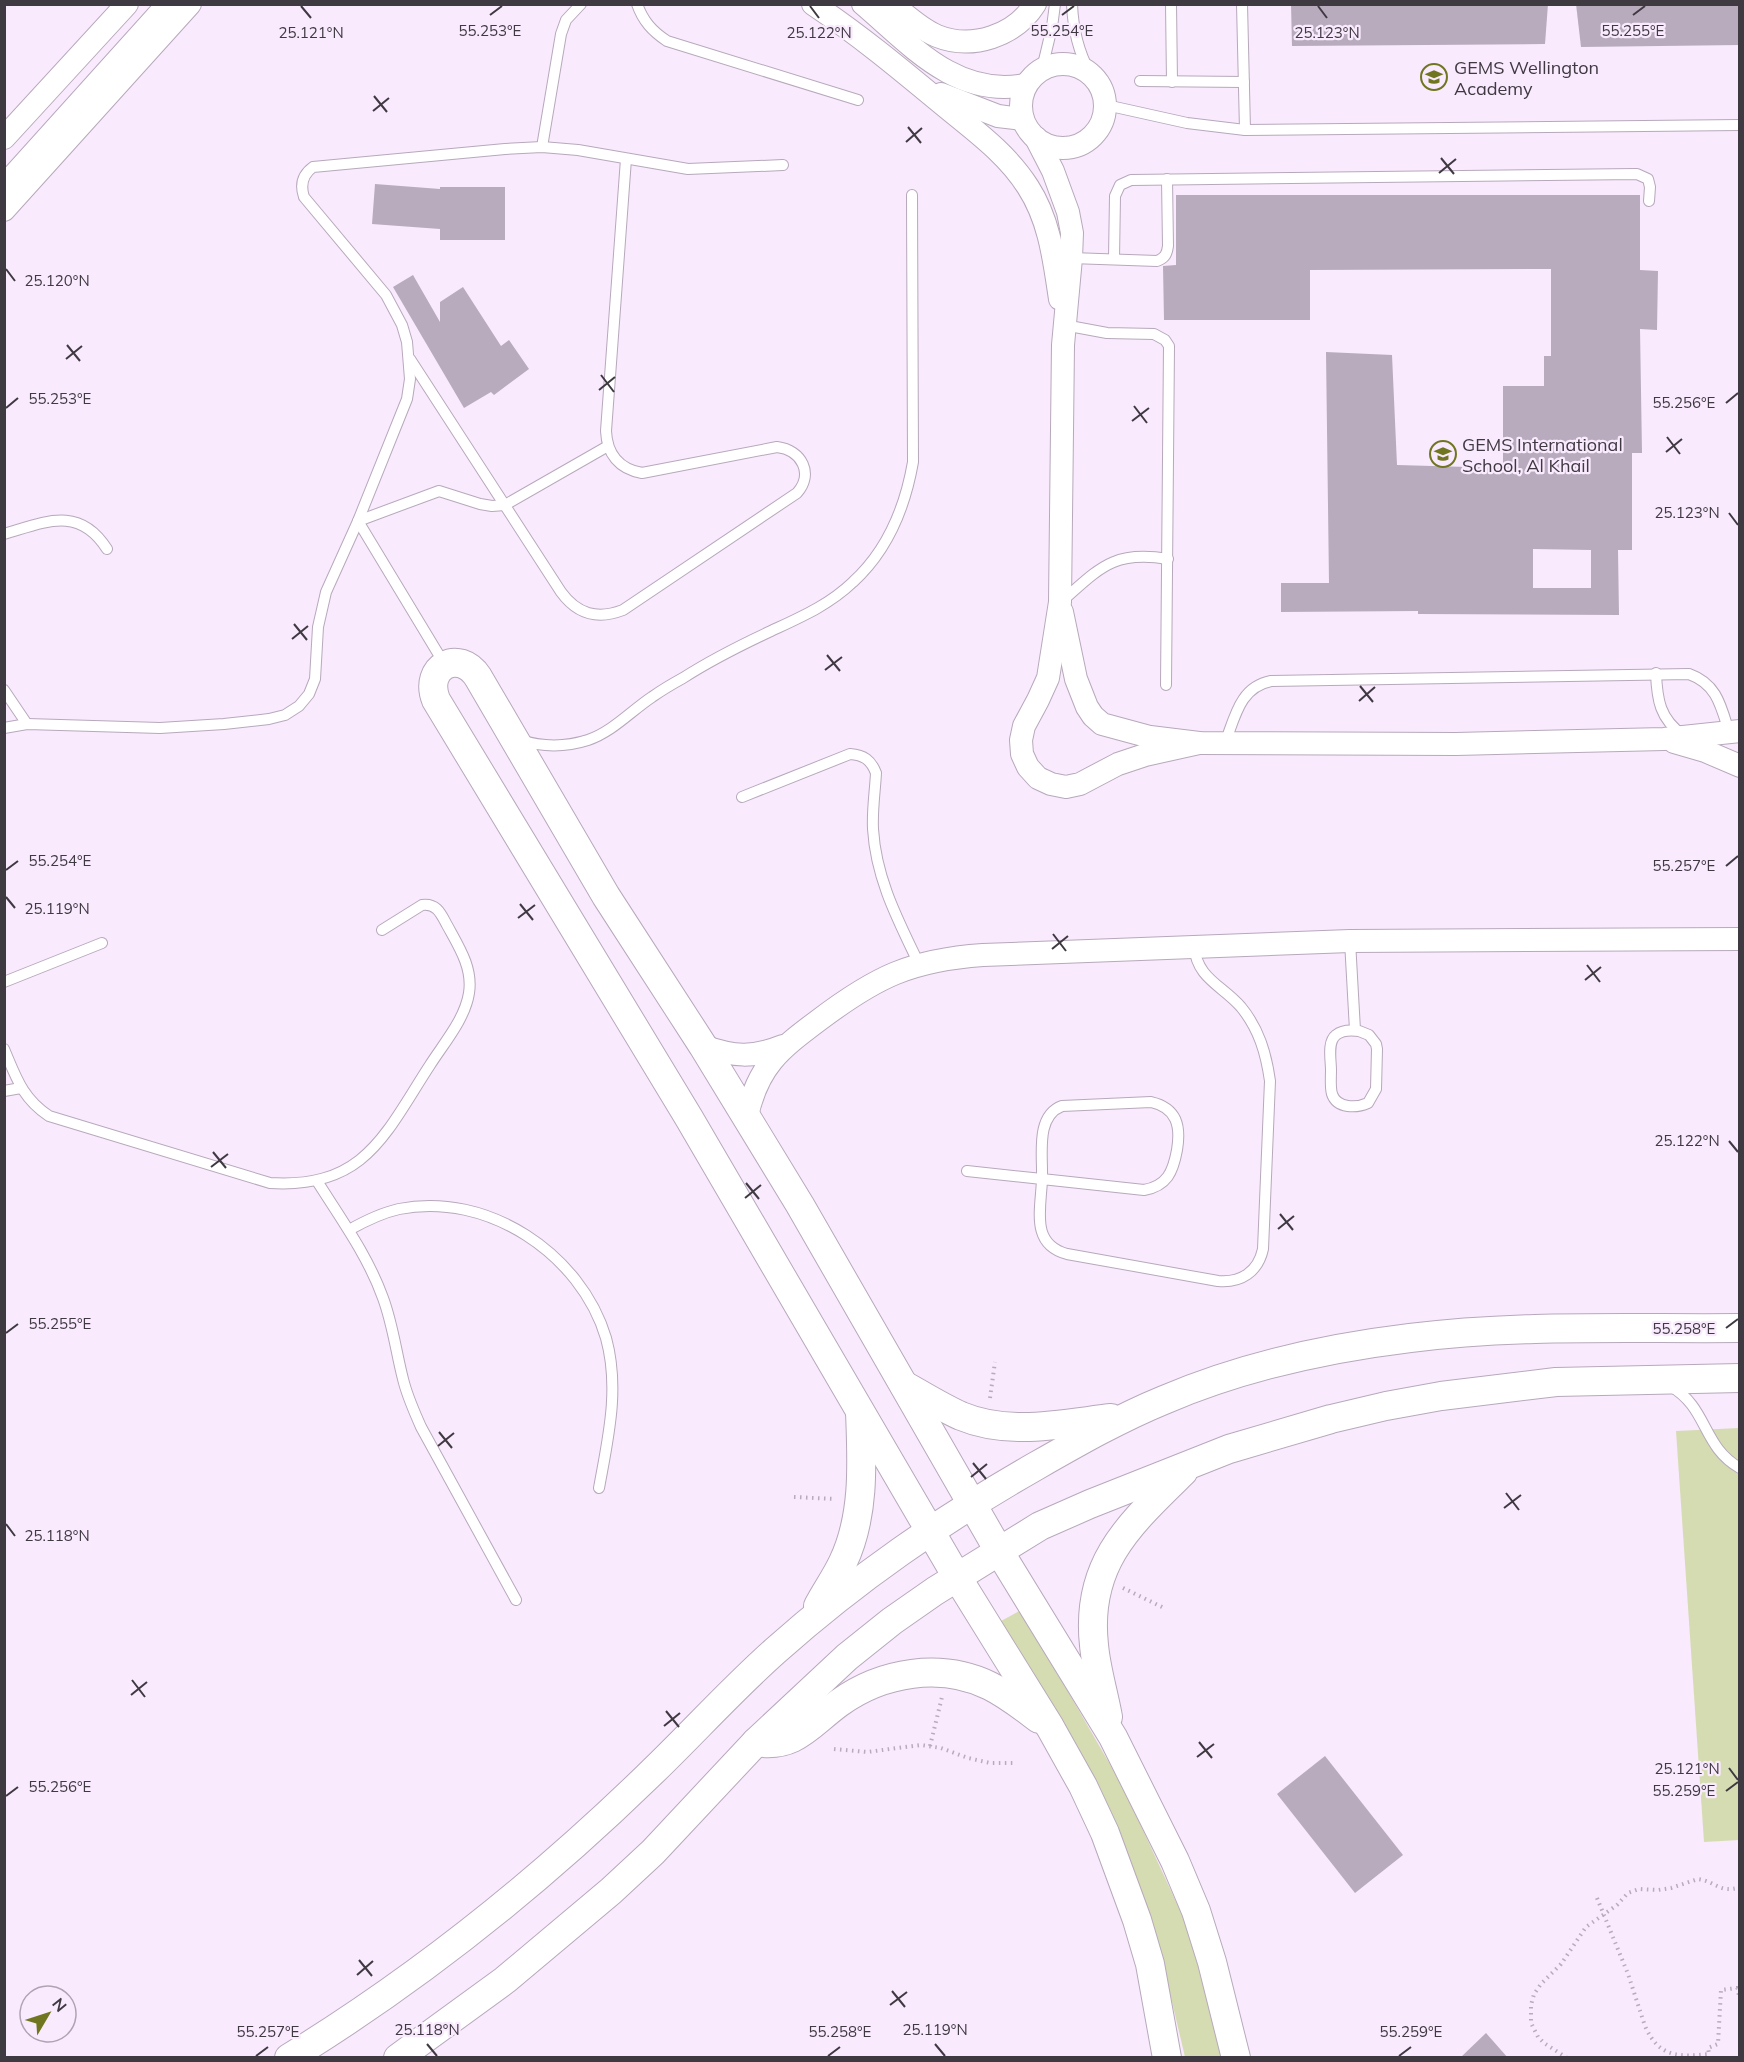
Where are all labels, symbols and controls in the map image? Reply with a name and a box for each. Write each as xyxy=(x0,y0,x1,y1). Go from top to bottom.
text: 55.253°E xyxy=(459,21,522,40)
text: 55.254°E xyxy=(1031,21,1094,40)
text: 55.255°E xyxy=(1602,21,1665,40)
text: 25.121°N xyxy=(278,23,344,42)
text: 25.122°N xyxy=(786,23,852,42)
text: 25.123°N xyxy=(1294,23,1360,42)
place label: GEMS Wellington Academy xyxy=(1454,56,1599,100)
school or university icon: GEMS Wellington Academy xyxy=(1419,62,1449,92)
text: 25.120°N xyxy=(24,271,90,290)
text: 55.253°E xyxy=(29,389,92,408)
text: 55.256°E xyxy=(1653,393,1716,412)
place label: GEMS International School, Al Khail xyxy=(1462,433,1623,477)
school or university icon: GEMS International School, Al Khail xyxy=(1428,439,1458,469)
text: 25.123°N xyxy=(1654,503,1720,522)
text: 55.254°E xyxy=(29,851,92,870)
text: 55.257°E xyxy=(1653,856,1716,875)
text: 25.119°N xyxy=(24,899,90,918)
text: 25.122°N xyxy=(1654,1131,1720,1150)
text: 55.255°E xyxy=(29,1314,92,1333)
text: 55.258°E xyxy=(1653,1319,1716,1338)
text: 25.118°N xyxy=(24,1526,90,1545)
text: 25.121°N xyxy=(1654,1759,1720,1778)
text: 55.256°E xyxy=(29,1777,92,1796)
text: 55.259°E xyxy=(1653,1781,1716,1800)
north arrow xyxy=(18,1984,78,2044)
text: N xyxy=(48,1994,71,2016)
text: 25.118°N xyxy=(394,2020,460,2039)
text: 25.119°N xyxy=(902,2020,968,2039)
text: 55.257°E xyxy=(237,2022,300,2041)
text: 55.258°E xyxy=(809,2022,872,2041)
text: 55.259°E xyxy=(1380,2022,1443,2041)

